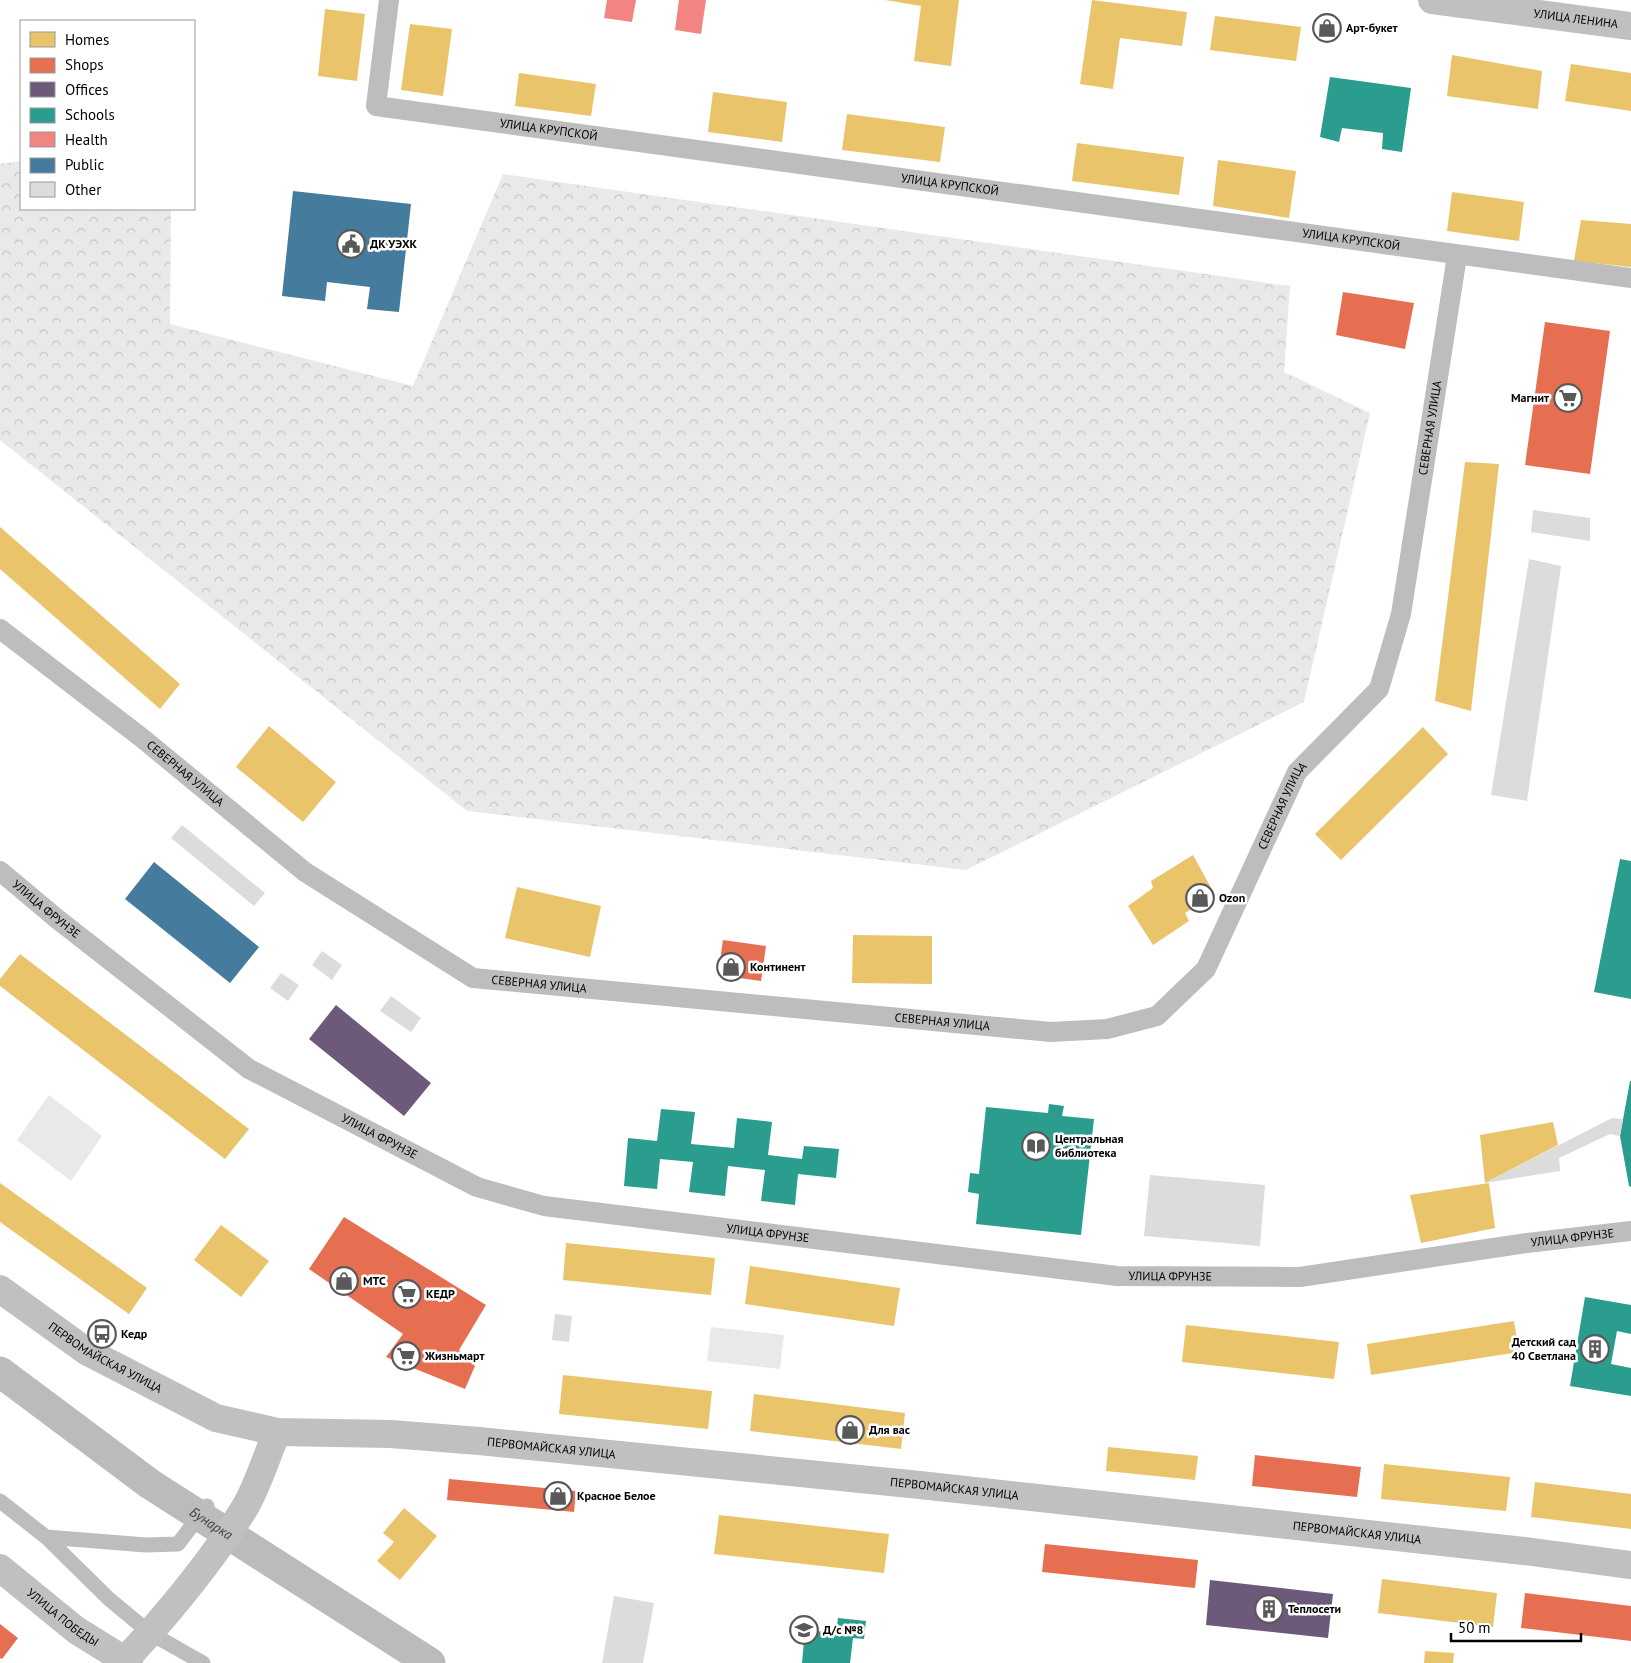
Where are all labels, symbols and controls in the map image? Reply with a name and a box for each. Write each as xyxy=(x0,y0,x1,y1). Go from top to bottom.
street label: УЛИЦА ЛЕНИНА xyxy=(1533,5,1619,31)
shop icon: Арт-букет xyxy=(1312,13,1342,43)
legend xyxy=(20,20,195,210)
place label: Арт-букет xyxy=(1346,20,1398,35)
text: Homes xyxy=(65,30,109,49)
text: Shops xyxy=(65,55,104,74)
text: Offices xyxy=(65,80,109,99)
text: Schools xyxy=(65,105,115,124)
street label: УЛИЦА КРУПСКОЙ xyxy=(499,115,599,143)
text: Health xyxy=(65,130,108,149)
text: Public xyxy=(65,155,104,174)
street label: УЛИЦА КРУПСКОЙ xyxy=(900,170,1000,198)
text: Other xyxy=(65,180,101,199)
street label: УЛИЦА КРУПСКОЙ xyxy=(1301,225,1401,253)
public building icon: ДК УЭХК xyxy=(336,229,366,259)
place label: ДК УЭХК xyxy=(370,236,418,251)
street label: СЕВЕРНАЯ УЛИЦА xyxy=(1415,380,1444,476)
supermarket icon: Магнит xyxy=(1553,383,1583,413)
place label: Магнит xyxy=(1511,390,1549,405)
street label: СЕВЕРНАЯ УЛИЦА xyxy=(144,737,227,809)
street label: СЕВЕРНАЯ УЛИЦА xyxy=(1254,759,1310,852)
street label: УЛИЦА ФРУНЗЕ xyxy=(9,877,83,941)
shop icon: Ozon xyxy=(1185,883,1215,913)
place label: Ozon xyxy=(1219,890,1245,905)
shop icon: Континент xyxy=(716,952,746,982)
place label: Континент xyxy=(750,959,806,974)
street label: СЕВЕРНАЯ УЛИЦА xyxy=(491,972,587,996)
street label: СЕВЕРНАЯ УЛИЦА xyxy=(894,1009,991,1033)
street label: УЛИЦА ФРУНЗЕ xyxy=(339,1110,420,1162)
library icon: Центральная библиотека xyxy=(1021,1131,1051,1161)
place label: Центральная библиотека xyxy=(1055,1131,1123,1160)
street label: УЛИЦА ФРУНЗЕ xyxy=(726,1220,810,1245)
street label: УЛИЦА ФРУНЗЕ xyxy=(1530,1225,1615,1250)
shop icon: МТС xyxy=(329,1266,359,1296)
street label: УЛИЦА ФРУНЗЕ xyxy=(1128,1268,1212,1284)
place label: МТС xyxy=(363,1273,386,1288)
supermarket icon: КЕДР xyxy=(392,1279,422,1309)
place label: КЕДР xyxy=(426,1286,455,1301)
street label: ПЕРВОМАЙСКАЯ УЛИЦА xyxy=(46,1318,165,1396)
bus stop icon: Кедр xyxy=(87,1319,117,1349)
place label: Кедр xyxy=(121,1326,148,1341)
place label: Детский сад 40 Светлана xyxy=(1512,1334,1576,1363)
building icon: Детский сад 40 Светлана xyxy=(1580,1334,1610,1364)
supermarket icon: Жизньмарт xyxy=(391,1341,421,1371)
place label: Жизньмарт xyxy=(424,1348,484,1363)
shop icon: Для вас xyxy=(835,1415,865,1445)
place label: Для вас xyxy=(869,1422,910,1437)
street label: ПЕРВОМАЙСКАЯ УЛИЦА xyxy=(487,1434,617,1462)
street label: ПЕРВОМАЙСКАЯ УЛИЦА xyxy=(890,1474,1020,1503)
shop icon: Красное Белое xyxy=(543,1481,573,1511)
place label: Красное Белое xyxy=(577,1488,656,1503)
water label: Бунарка xyxy=(186,1503,236,1544)
street label: ПЕРВОМАЙСКАЯ УЛИЦА xyxy=(1292,1518,1422,1547)
street label: УЛИЦА ПОБЕДЫ xyxy=(24,1585,102,1649)
building icon: Теплосети xyxy=(1254,1594,1284,1624)
place label: Теплосети xyxy=(1288,1601,1341,1616)
scale bar xyxy=(1451,1610,1581,1642)
school or university icon: Д/с №8 xyxy=(789,1615,819,1645)
text: 50 m xyxy=(1458,1618,1491,1637)
place label: Д/с №8 xyxy=(823,1622,864,1637)

